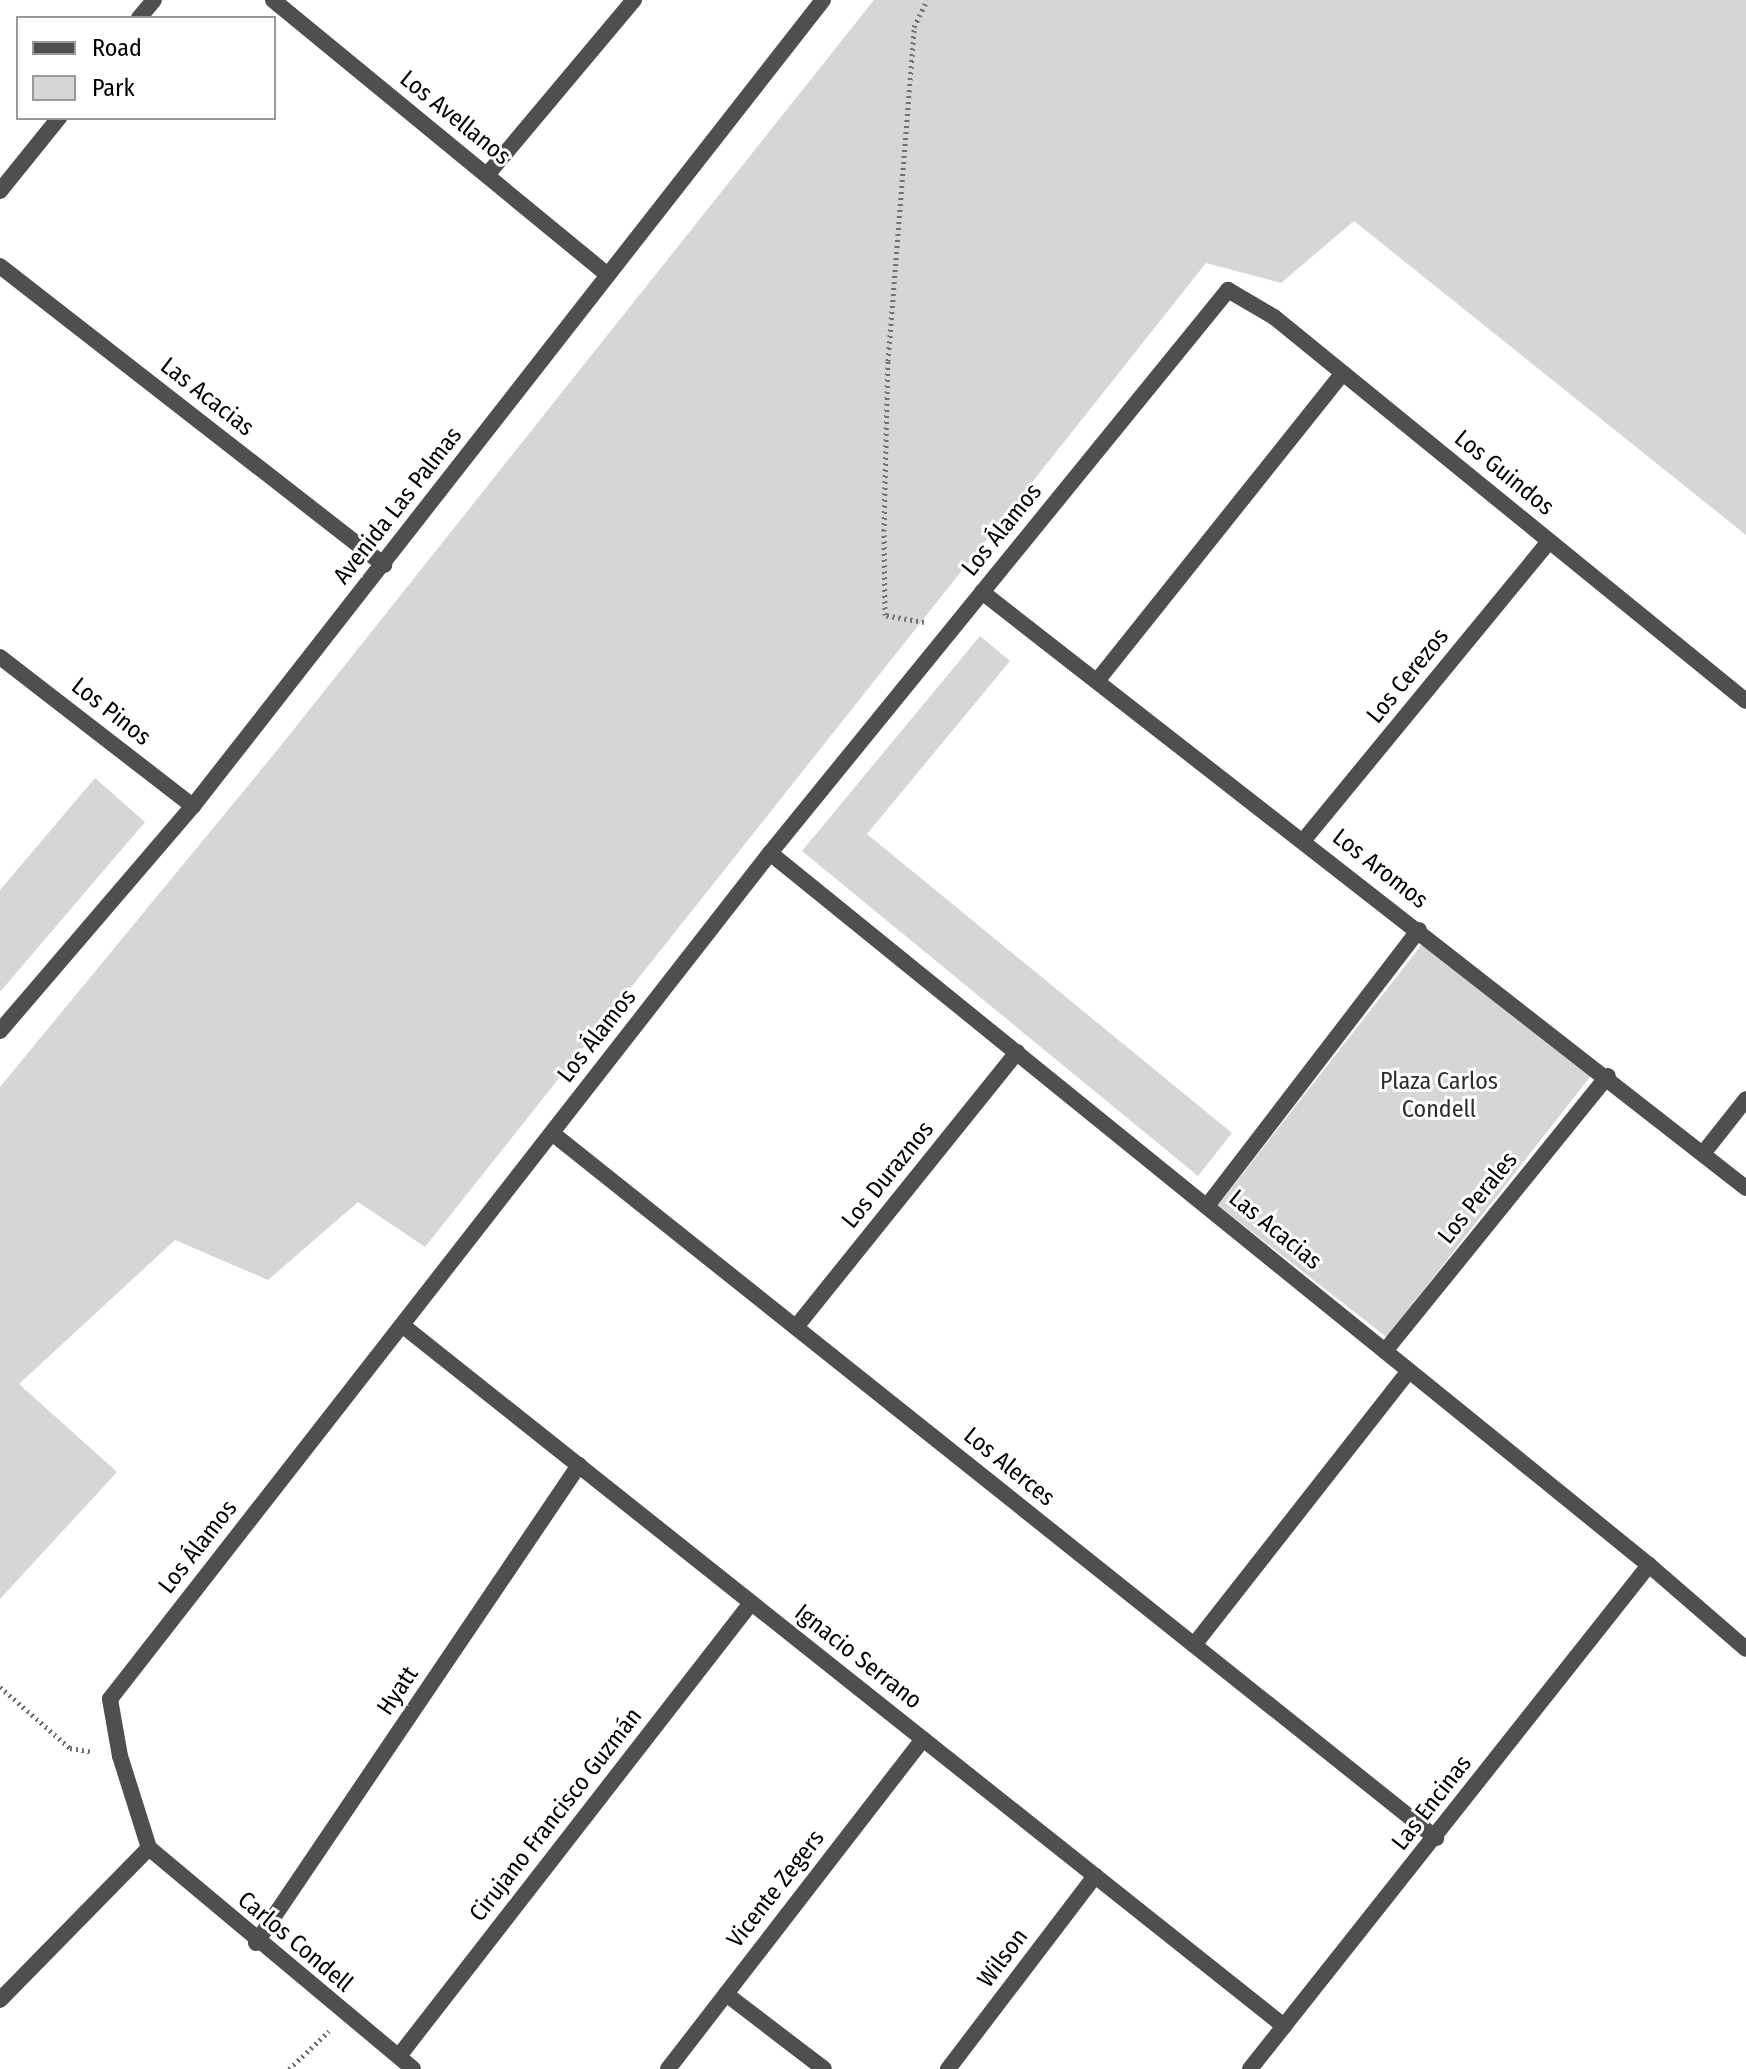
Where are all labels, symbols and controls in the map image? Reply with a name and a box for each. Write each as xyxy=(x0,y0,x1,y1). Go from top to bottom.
legend xyxy=(16,16,276,120)
text: Road xyxy=(92,34,142,62)
street label: Los Avellanos xyxy=(394,65,516,171)
text: Park xyxy=(92,74,135,102)
street label: Las Acacias xyxy=(155,352,259,442)
street label: Avenida Las Palmas xyxy=(328,422,468,590)
street label: Los Guindos xyxy=(1449,424,1559,522)
street label: Los Álamos xyxy=(956,478,1048,582)
street label: Los Cerezos xyxy=(1361,623,1455,729)
street label: Los Pinos xyxy=(66,672,156,752)
street label: Los Aromos xyxy=(1327,823,1433,915)
street label: Los Álamos xyxy=(552,984,642,1088)
park label: Plaza Carlos Condell xyxy=(1380,1068,1498,1124)
street label: Los Duraznos xyxy=(836,1116,940,1234)
street label: Los Perales xyxy=(1432,1146,1524,1250)
street label: Las Acacias xyxy=(1223,1184,1327,1276)
street label: Los Alerces xyxy=(958,1422,1060,1512)
street label: Los Álamos xyxy=(153,1495,243,1599)
street label: Ignacio Serrano xyxy=(789,1598,927,1716)
street label: Hyatt xyxy=(371,1661,425,1721)
street label: Cirujano Francisco Guzmán xyxy=(464,1703,648,1927)
street label: Las Encinas xyxy=(1386,1750,1478,1856)
street label: Vicente Zegers xyxy=(721,1824,831,1954)
street label: Carlos Condell xyxy=(232,1886,358,1998)
street label: Wilson xyxy=(972,1923,1034,1993)

